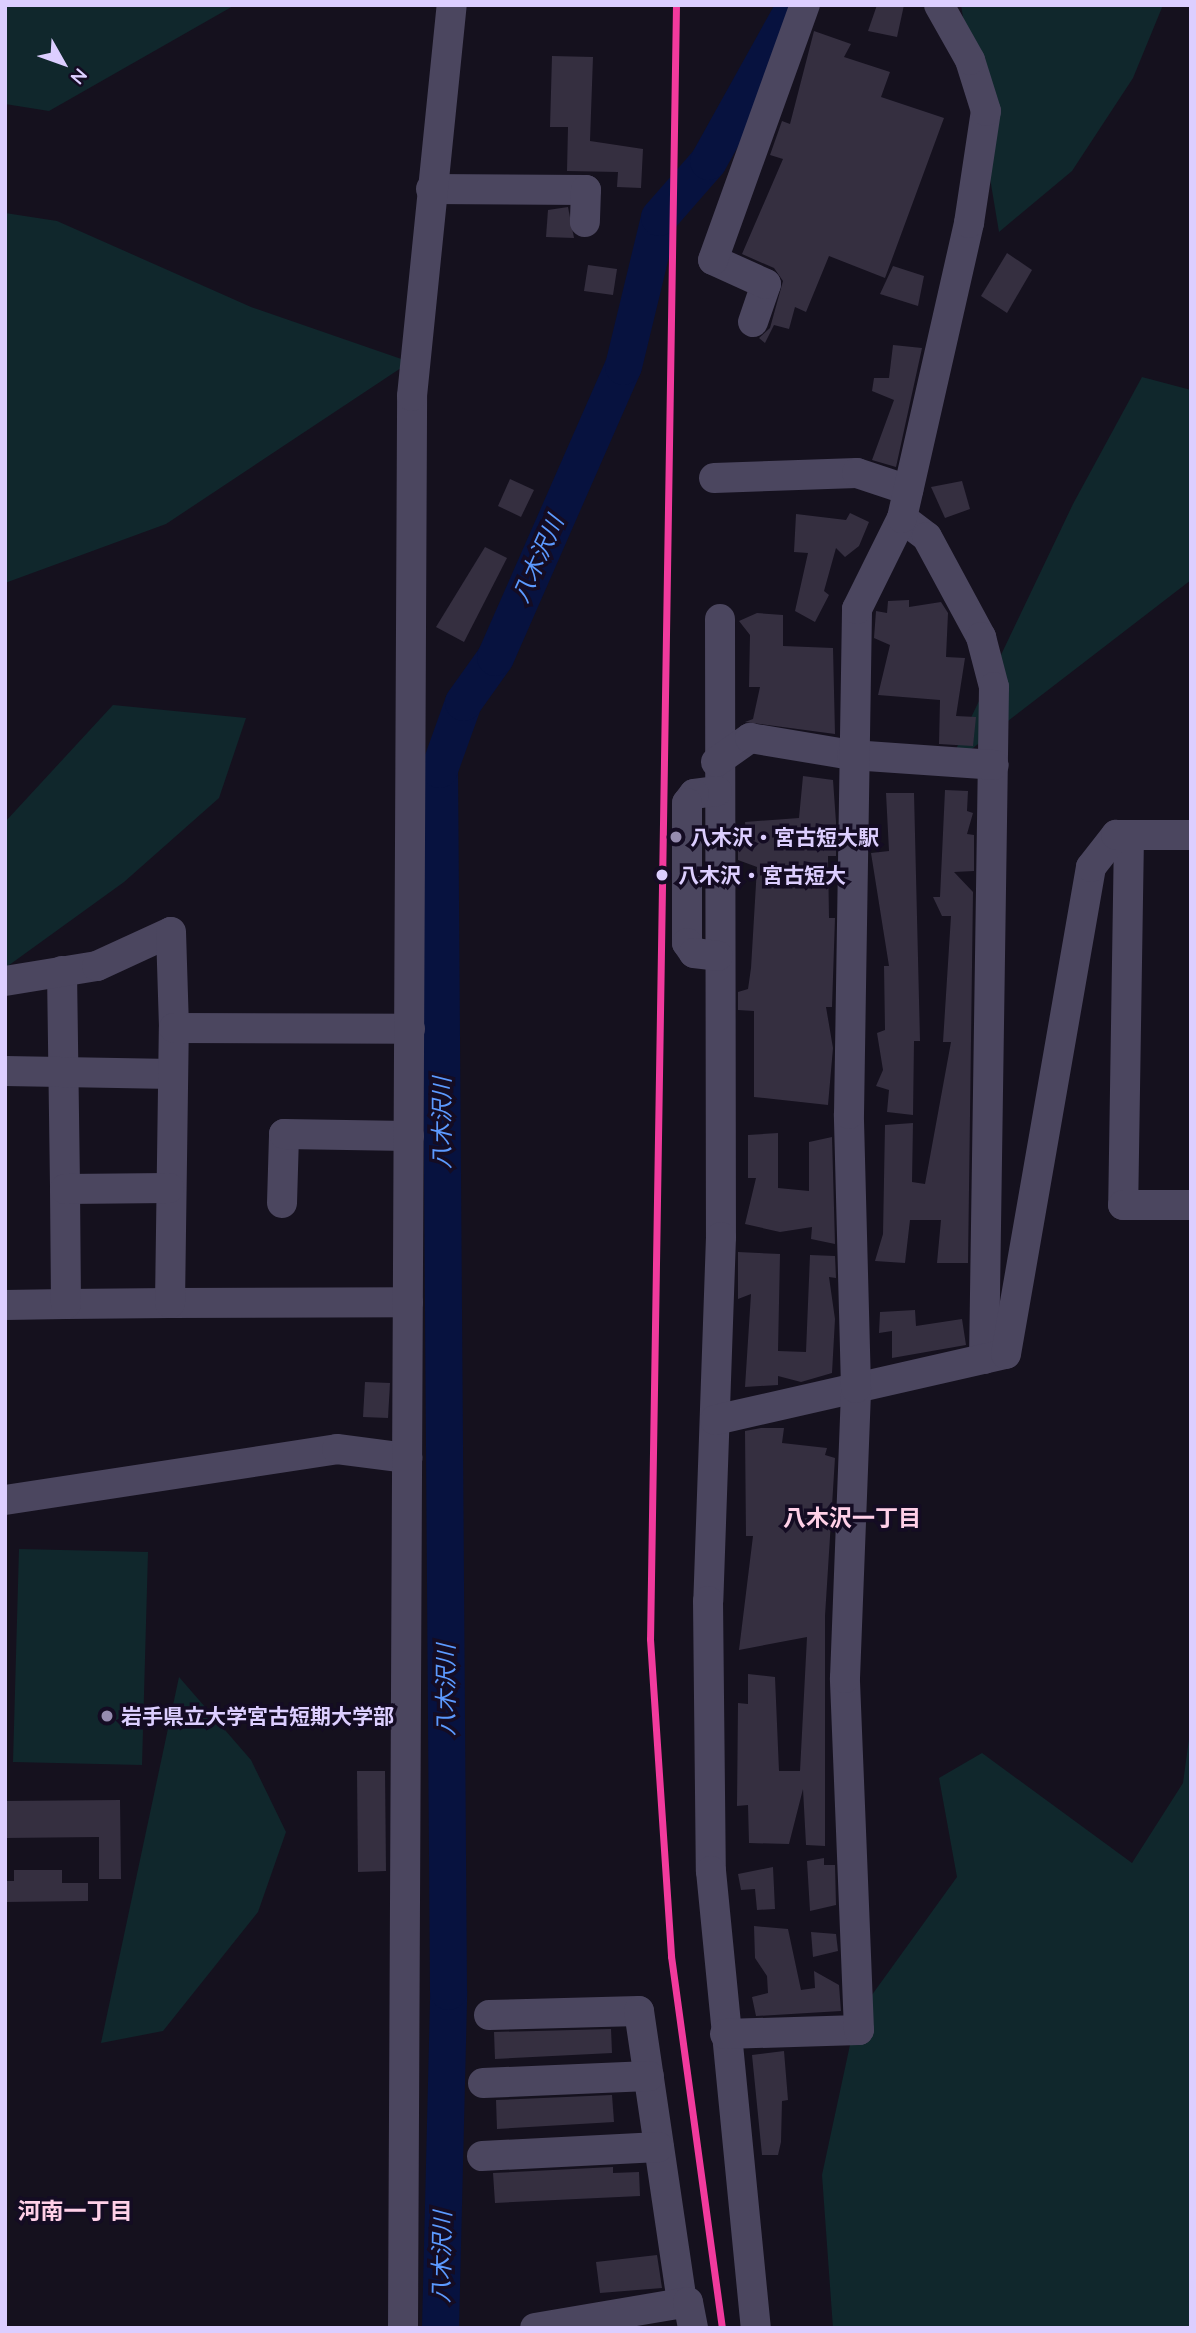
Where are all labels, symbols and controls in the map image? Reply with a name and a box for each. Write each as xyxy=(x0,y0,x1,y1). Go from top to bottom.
north arrow xyxy=(28,28,98,98)
text: N xyxy=(65,63,93,90)
water label: 八木沢川 xyxy=(507,511,569,607)
place label: 八木沢・宮古短大駅 xyxy=(690,824,879,850)
marker: 八木沢・宮古短大駅 xyxy=(668,829,684,845)
place label: 八木沢・宮古短大 xyxy=(678,862,846,888)
marker: 八木沢・宮古短大 xyxy=(652,865,672,885)
water label: 八木沢川 xyxy=(428,1077,456,1169)
district label: 八木沢一丁目 xyxy=(783,1504,921,1532)
water label: 八木沢川 xyxy=(432,1644,460,1736)
place label: 岩手県立大学宮古短期大学部 xyxy=(121,1703,394,1729)
marker: 岩手県立大学宮古短期大学部 xyxy=(99,1708,115,1724)
district label: 河南一丁目 xyxy=(18,2197,132,2225)
water label: 八木沢川 xyxy=(427,2211,457,2303)

